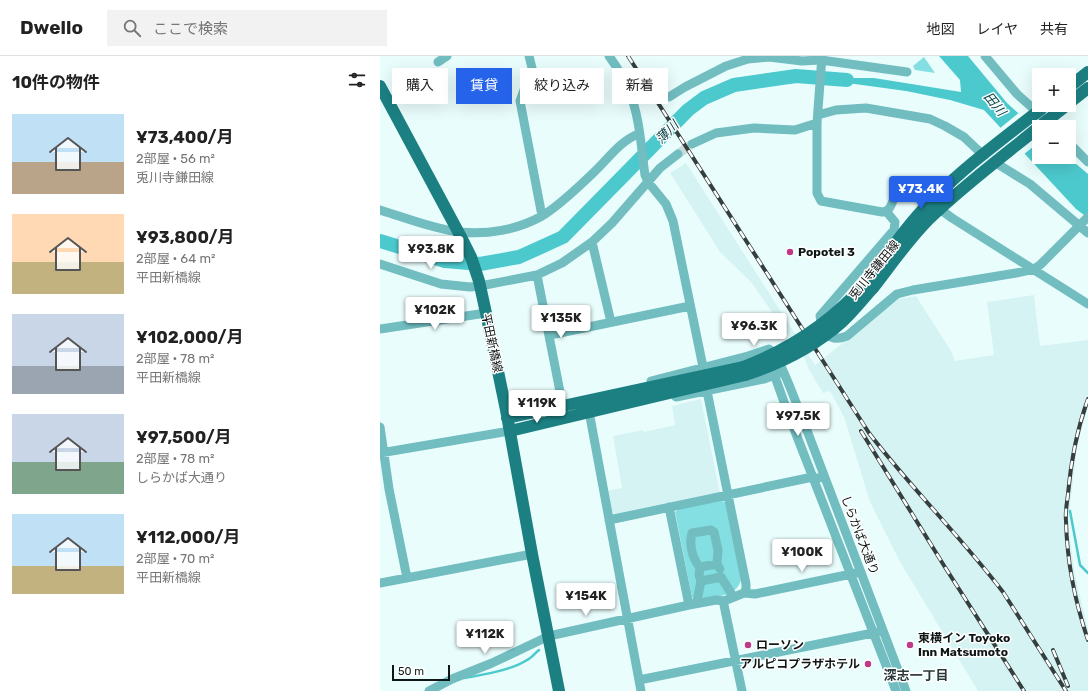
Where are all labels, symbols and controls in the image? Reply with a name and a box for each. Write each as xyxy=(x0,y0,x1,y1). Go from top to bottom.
search box xyxy=(107,10,387,46)
text: Dwello xyxy=(20,16,83,39)
icon: search xyxy=(121,17,143,39)
text: ここで検索 xyxy=(153,20,228,38)
text: 地図 xyxy=(926,21,954,38)
text: レイヤ xyxy=(976,21,1018,38)
text: 共有 xyxy=(1040,21,1068,38)
chip: 購入 xyxy=(392,68,448,104)
chip: 賃貸 xyxy=(456,68,512,104)
chip: 絞り込み xyxy=(520,68,604,104)
chip: 新着 xyxy=(612,68,668,104)
map controls xyxy=(1032,68,1076,164)
button: + xyxy=(1032,68,1076,112)
icon: filters xyxy=(346,69,368,91)
text: 10件の物件 xyxy=(12,72,100,92)
water label: 田川 xyxy=(981,89,1010,120)
water label: 薄川 xyxy=(652,116,683,147)
button: − xyxy=(1032,120,1076,164)
text: ¥73,400/月 xyxy=(136,127,234,147)
icon: home xyxy=(44,130,92,178)
text: 2部屋 · 56 m² xyxy=(136,151,215,166)
text: 兎川寺鎌田線 xyxy=(136,170,214,185)
pin: ¥73.4K xyxy=(888,176,954,210)
text: ¥73.4K xyxy=(898,181,944,196)
text: ¥93,800/月 xyxy=(136,227,235,247)
icon: home xyxy=(44,230,92,278)
pin: ¥93.8K xyxy=(398,236,464,270)
street label: 兎川寺鎌田線 xyxy=(846,238,902,302)
text: ¥93.8K xyxy=(408,241,454,256)
place label: Popotel 3 xyxy=(798,245,855,259)
marker: Popotel 3 xyxy=(785,247,795,257)
text: 2部屋 · 64 m² xyxy=(136,251,215,266)
text: 平田新橋線 xyxy=(136,270,201,285)
pin: ¥102K xyxy=(407,297,463,331)
text: ¥102K xyxy=(414,302,456,317)
pin: ¥135K xyxy=(533,305,589,339)
text: ¥135K xyxy=(540,310,582,325)
street label: 平田新橋線 xyxy=(479,312,505,374)
pin: ¥96.3K xyxy=(721,313,787,347)
text: ¥96.3K xyxy=(731,318,777,333)
text: ¥102,000/月 xyxy=(136,327,244,347)
icon: home xyxy=(44,330,92,378)
text: 2部屋 · 78 m² xyxy=(136,351,214,366)
text: 平田新橋線 xyxy=(136,370,201,385)
pin: ¥119K xyxy=(509,390,565,424)
text: ¥119K xyxy=(518,395,556,410)
pin: ¥97.5K xyxy=(765,403,831,437)
text: ¥97.5K xyxy=(776,408,820,423)
text: ¥97,500/月 xyxy=(136,427,232,447)
icon: home xyxy=(44,430,92,478)
text: 2部屋 · 78 m² xyxy=(136,451,214,466)
text: しらかば大通り xyxy=(136,470,227,485)
street label: しらかば大通り xyxy=(838,493,882,577)
text: ¥112,000/月 xyxy=(136,527,241,547)
icon: home xyxy=(44,530,92,578)
pin: ¥100K xyxy=(774,539,830,573)
text: ¥100K xyxy=(781,544,823,559)
text: 2部屋 · 70 m² xyxy=(136,551,214,566)
text: 平田新橋線 xyxy=(136,570,201,585)
pin: ¥154K xyxy=(558,583,614,617)
text: ¥154K xyxy=(565,588,607,603)
pin: ¥112K xyxy=(457,621,513,655)
text: ¥112K xyxy=(466,626,504,641)
place label: 東横イン Toyoko Inn Matsumoto xyxy=(918,631,1010,659)
place label: ローソン xyxy=(756,638,804,652)
marker: ローソン xyxy=(743,640,753,650)
marker: 東横イン Toyoko Inn Matsumoto xyxy=(905,640,915,650)
place label: アルピコプラザホテル xyxy=(740,657,860,671)
marker: アルピコプラザホテル xyxy=(863,659,873,669)
scale bar xyxy=(392,663,450,682)
text: 50 m xyxy=(398,665,424,678)
district label: 深志一丁目 xyxy=(883,668,949,683)

